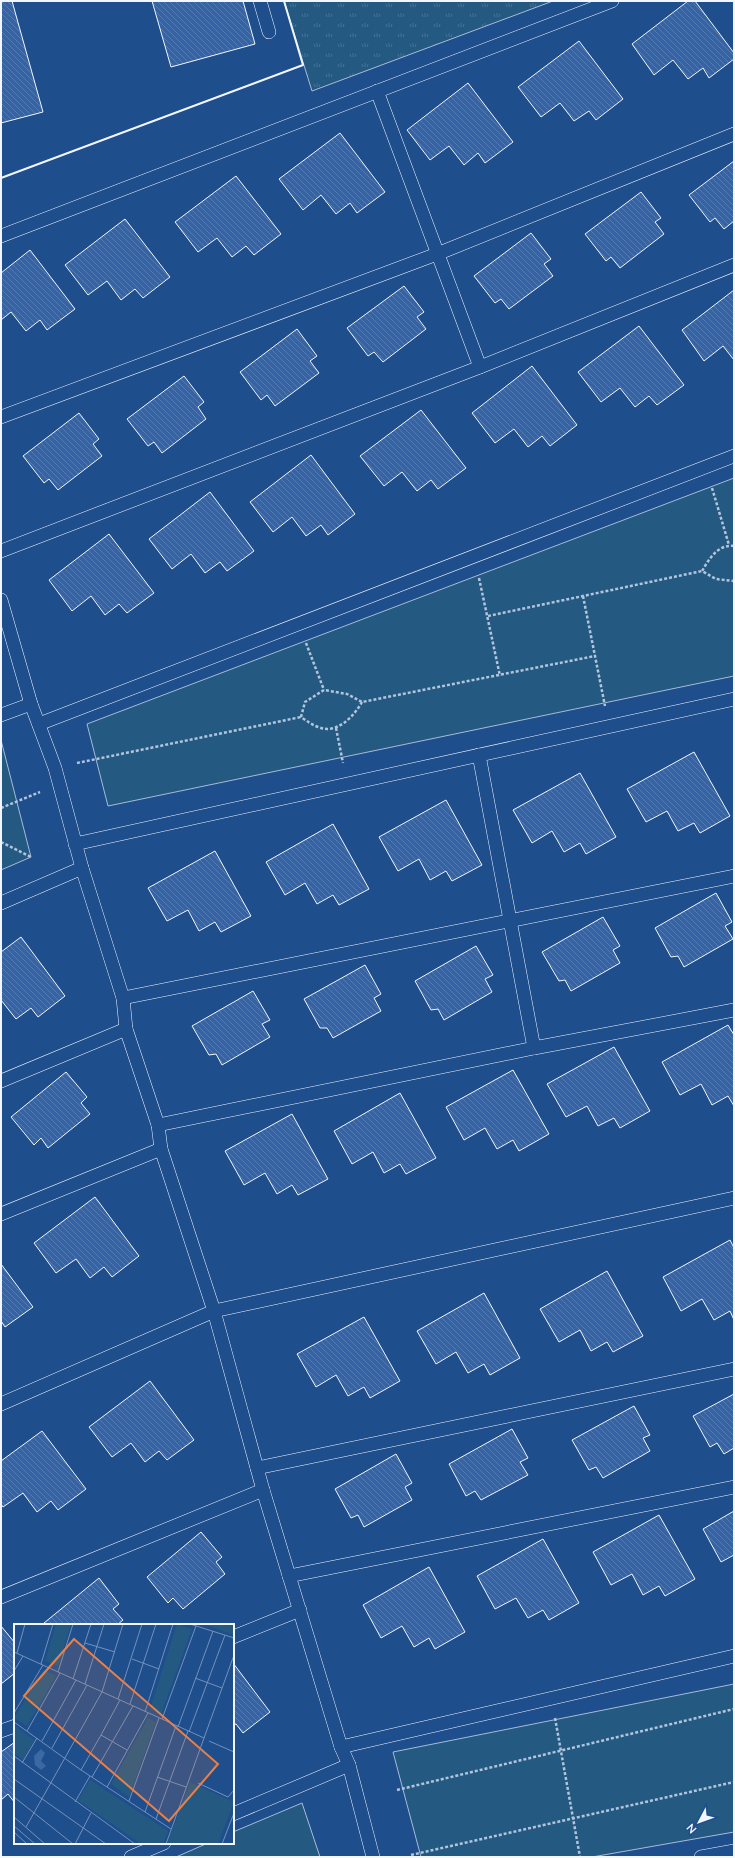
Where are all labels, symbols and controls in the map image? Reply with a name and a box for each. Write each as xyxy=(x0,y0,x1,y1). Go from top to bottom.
inset map xyxy=(14,1624,234,1844)
north arrow xyxy=(679,1802,719,1842)
text: N xyxy=(683,1821,699,1836)

